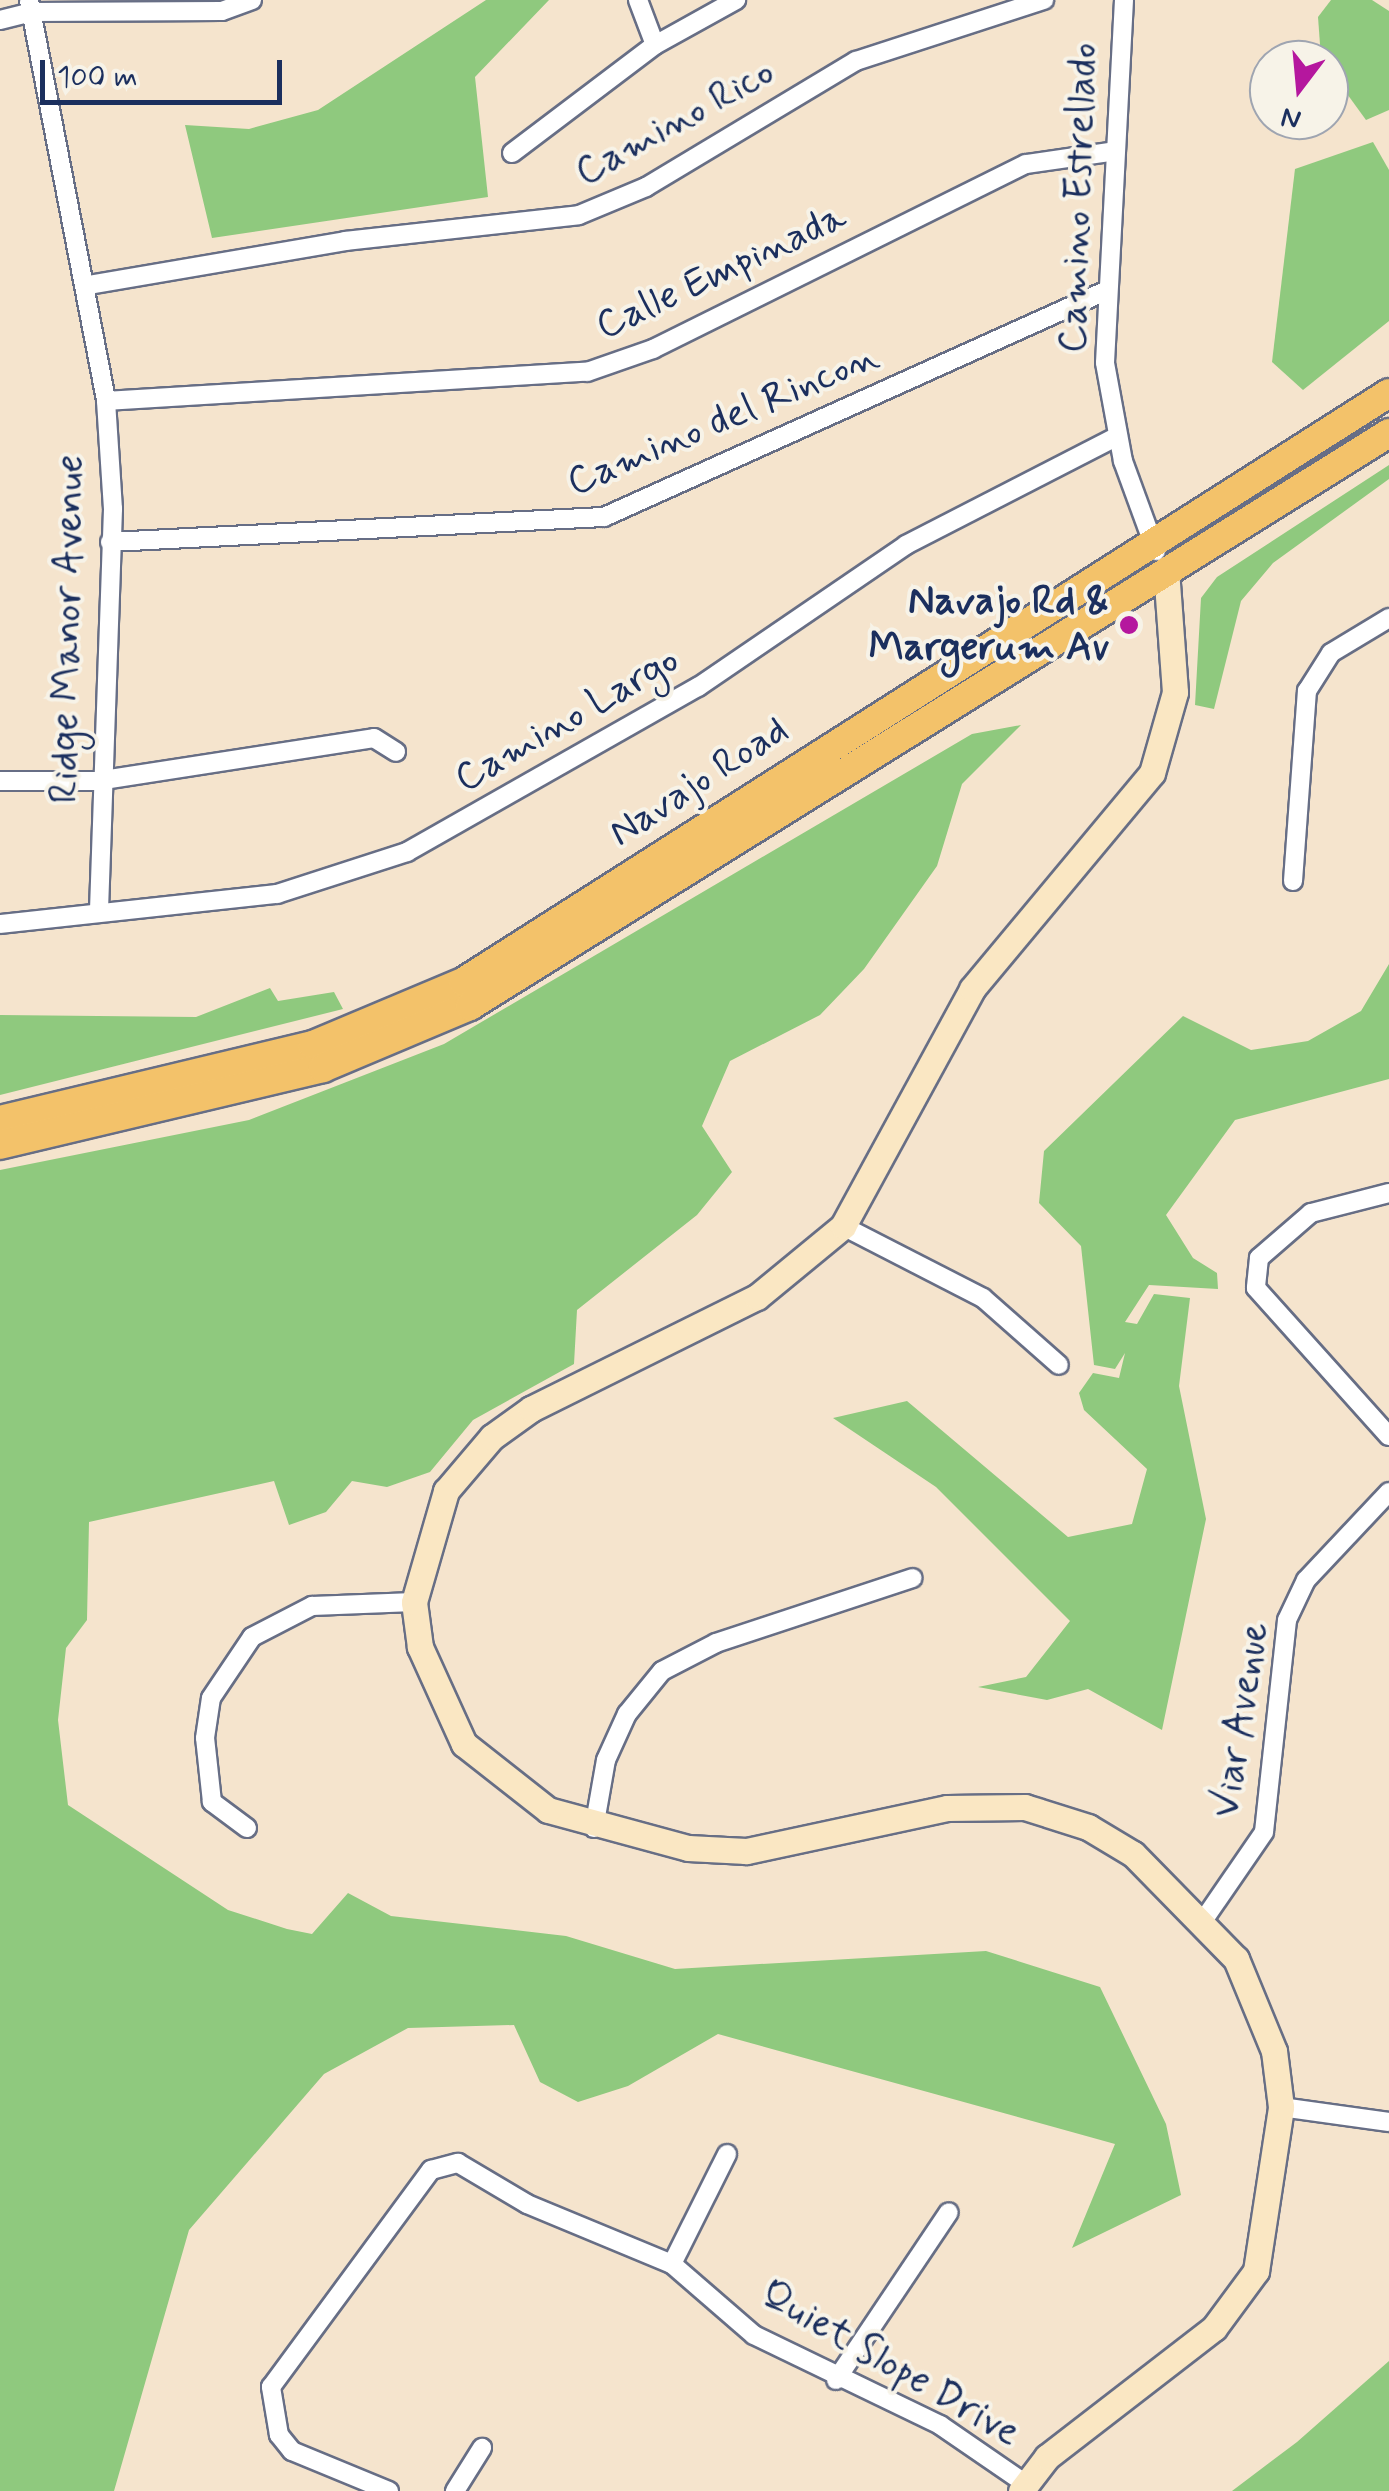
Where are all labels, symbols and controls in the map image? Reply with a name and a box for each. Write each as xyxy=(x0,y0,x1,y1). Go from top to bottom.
scale bar xyxy=(45,40,288,102)
north arrow xyxy=(1249,40,1349,140)
street label: Camino Estrellado xyxy=(1050,42,1108,354)
street label: Camino Rico xyxy=(567,49,783,197)
text: 100 m xyxy=(57,58,138,97)
text: N xyxy=(1277,97,1305,138)
street label: Calle Empinada xyxy=(588,193,854,351)
street label: Camino del Rincon xyxy=(567,336,879,504)
street label: Ridge Manor Avenue xyxy=(41,454,95,804)
place label: Navajo Rd & Margerum Av xyxy=(868,578,1109,672)
marker: Navajo Rd & Margerum Av xyxy=(1118,614,1140,636)
street label: Camino Largo xyxy=(446,637,688,803)
street label: Navajo Road xyxy=(600,706,798,858)
street label: Viar Avenue xyxy=(1201,1614,1281,1826)
street label: Quiet Slope Drive xyxy=(752,2270,1028,2458)

